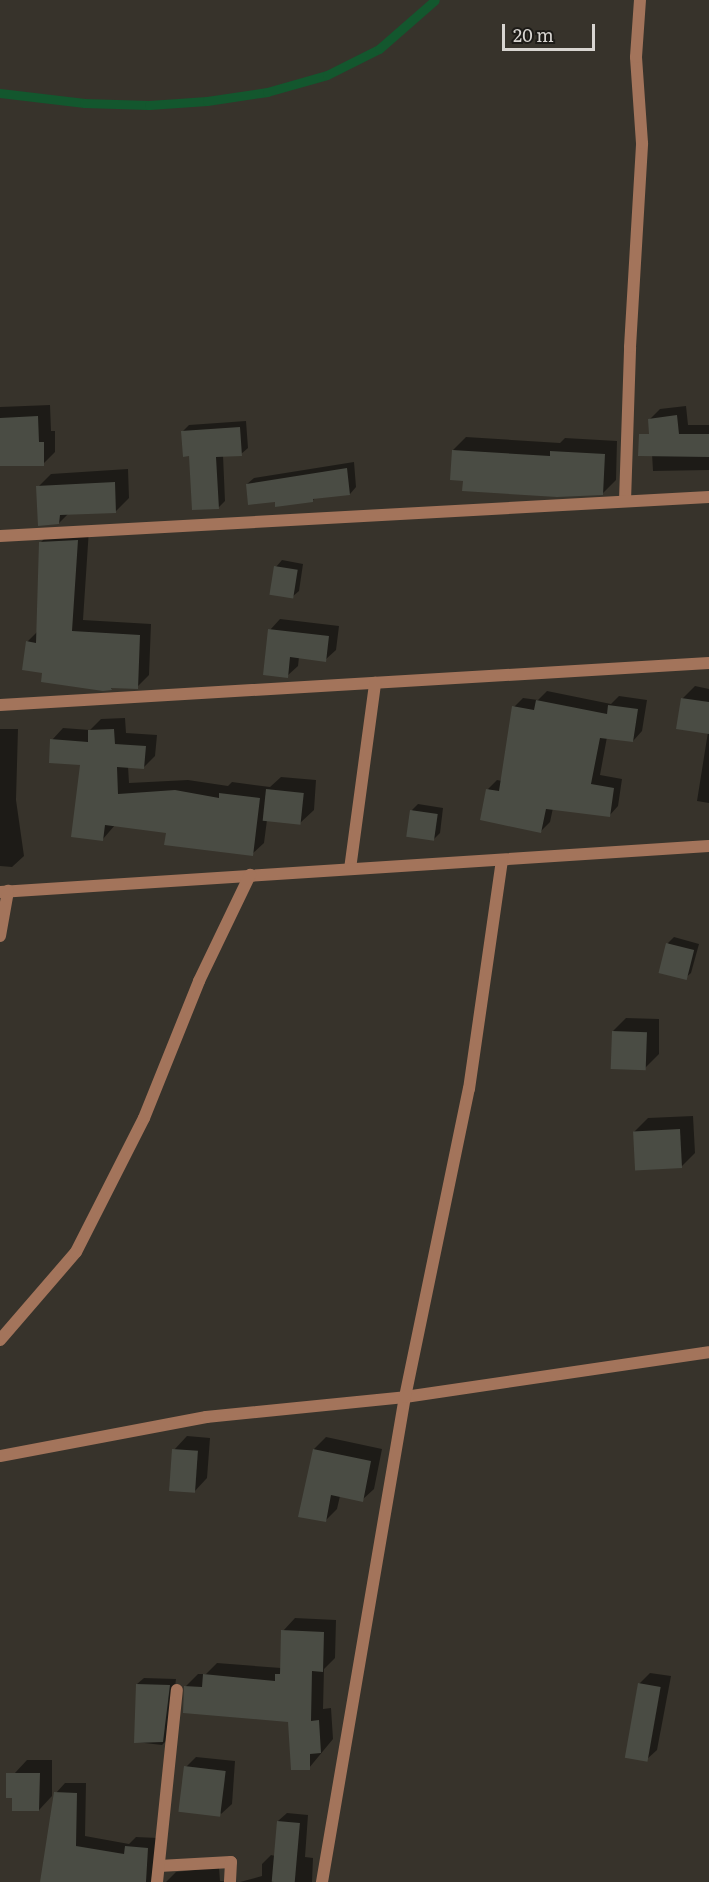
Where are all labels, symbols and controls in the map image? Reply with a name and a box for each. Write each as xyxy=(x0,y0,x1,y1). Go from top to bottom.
scale bar xyxy=(505,12,598,50)
text: 20 m xyxy=(513,21,554,48)

